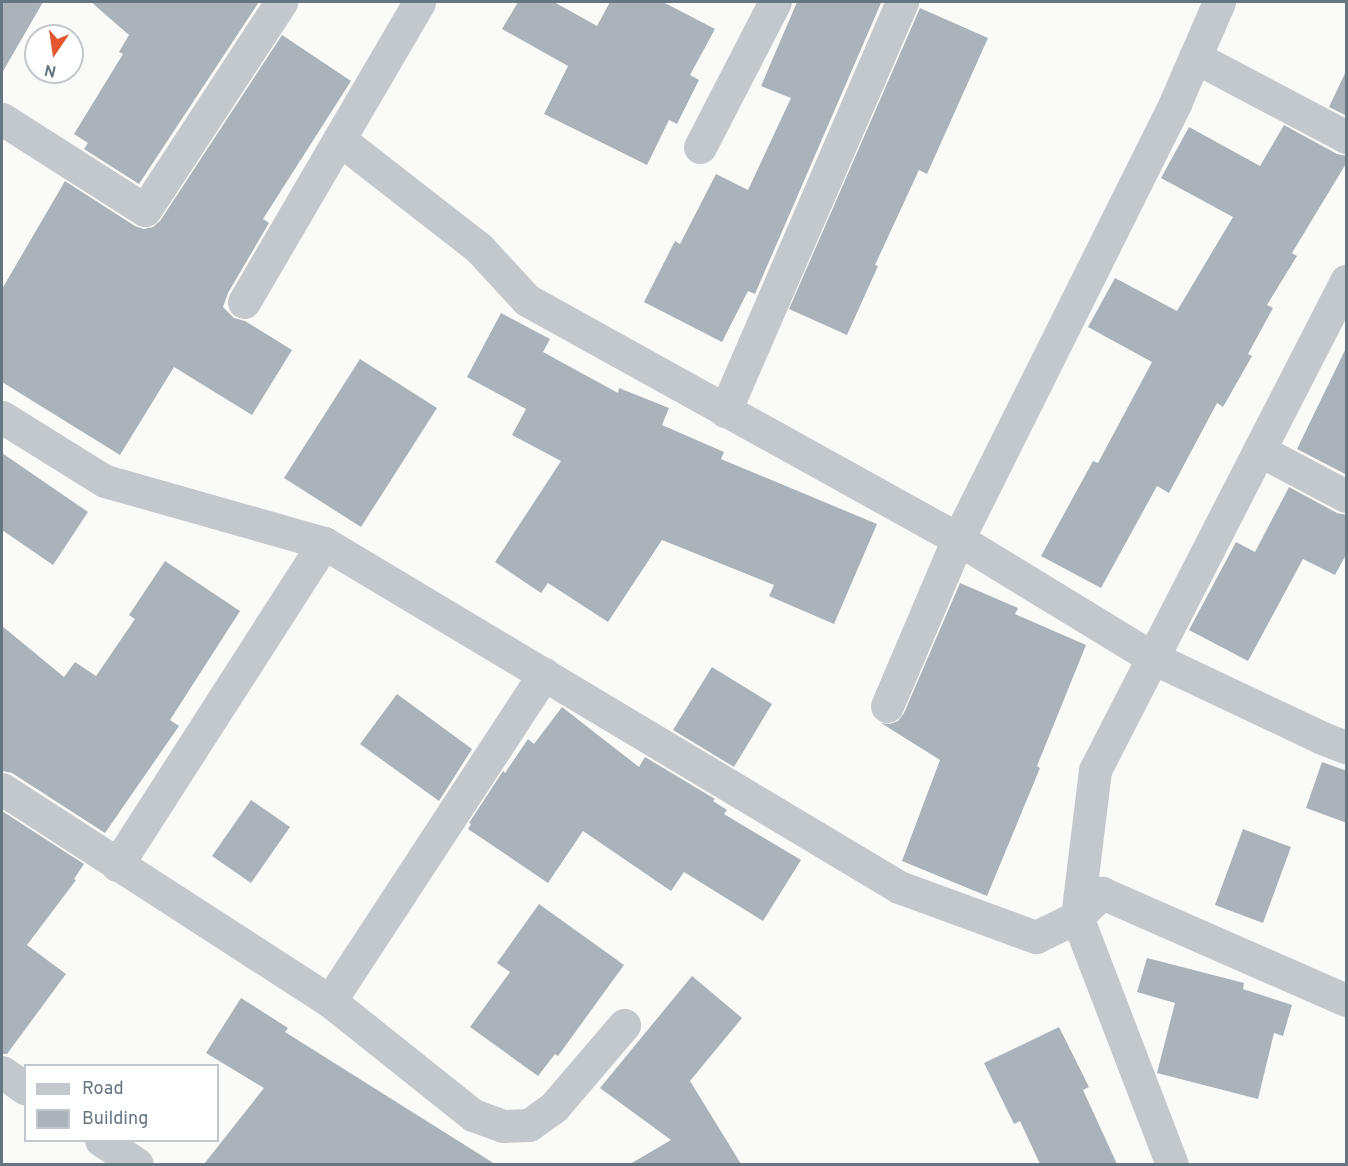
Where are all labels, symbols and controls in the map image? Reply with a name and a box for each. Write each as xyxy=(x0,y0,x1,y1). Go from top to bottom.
north arrow xyxy=(24,24,84,84)
text: N xyxy=(43,59,58,81)
legend xyxy=(24,1064,219,1142)
text: Road xyxy=(82,1078,124,1101)
text: Building xyxy=(82,1108,148,1131)

